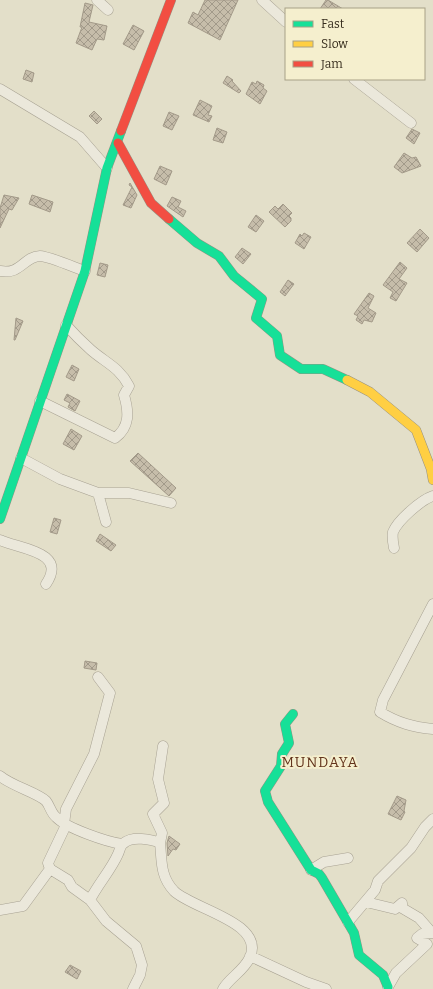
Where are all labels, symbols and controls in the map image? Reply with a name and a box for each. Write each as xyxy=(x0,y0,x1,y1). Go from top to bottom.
legend xyxy=(285,8,425,80)
text: Fast xyxy=(321,17,345,31)
text: Slow xyxy=(321,37,348,51)
text: Jam xyxy=(320,57,343,71)
district label: MUNDAYA xyxy=(282,754,358,771)

